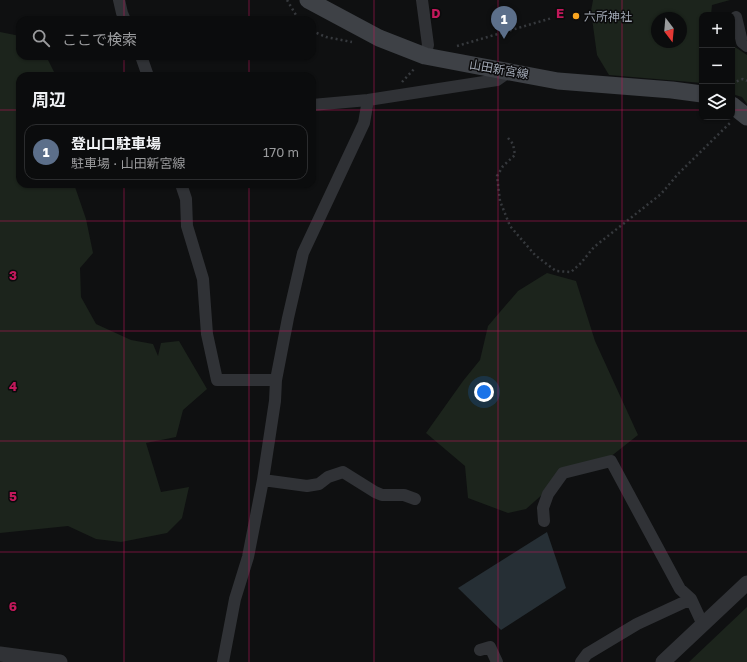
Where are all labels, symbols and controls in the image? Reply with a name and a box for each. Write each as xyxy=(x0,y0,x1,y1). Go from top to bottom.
text: D xyxy=(431,5,441,21)
text: E xyxy=(556,5,564,21)
pin: 1 xyxy=(491,6,517,39)
place label: 六所神社 xyxy=(584,9,632,24)
marker: 六所神社 xyxy=(571,11,581,21)
north arrow xyxy=(651,12,687,48)
map controls xyxy=(699,12,735,120)
button: + xyxy=(699,12,735,48)
search box xyxy=(16,16,316,60)
icon: search xyxy=(30,27,52,49)
text: ここで検索 xyxy=(62,30,137,48)
button: − xyxy=(699,48,735,84)
street label: 山田新宮線 xyxy=(468,56,530,82)
button: layers xyxy=(699,84,735,120)
text: 周辺 xyxy=(32,89,66,110)
text: 登山口駐車場 xyxy=(71,134,161,152)
text: 1 xyxy=(43,144,49,160)
text: 170 m xyxy=(263,144,299,160)
text: 駐車場 · 山田新宮線 xyxy=(71,155,185,171)
text: 3 xyxy=(9,267,17,283)
text: 4 xyxy=(9,378,17,394)
your location xyxy=(474,382,494,402)
text: 5 xyxy=(9,488,17,504)
text: 6 xyxy=(9,598,17,614)

